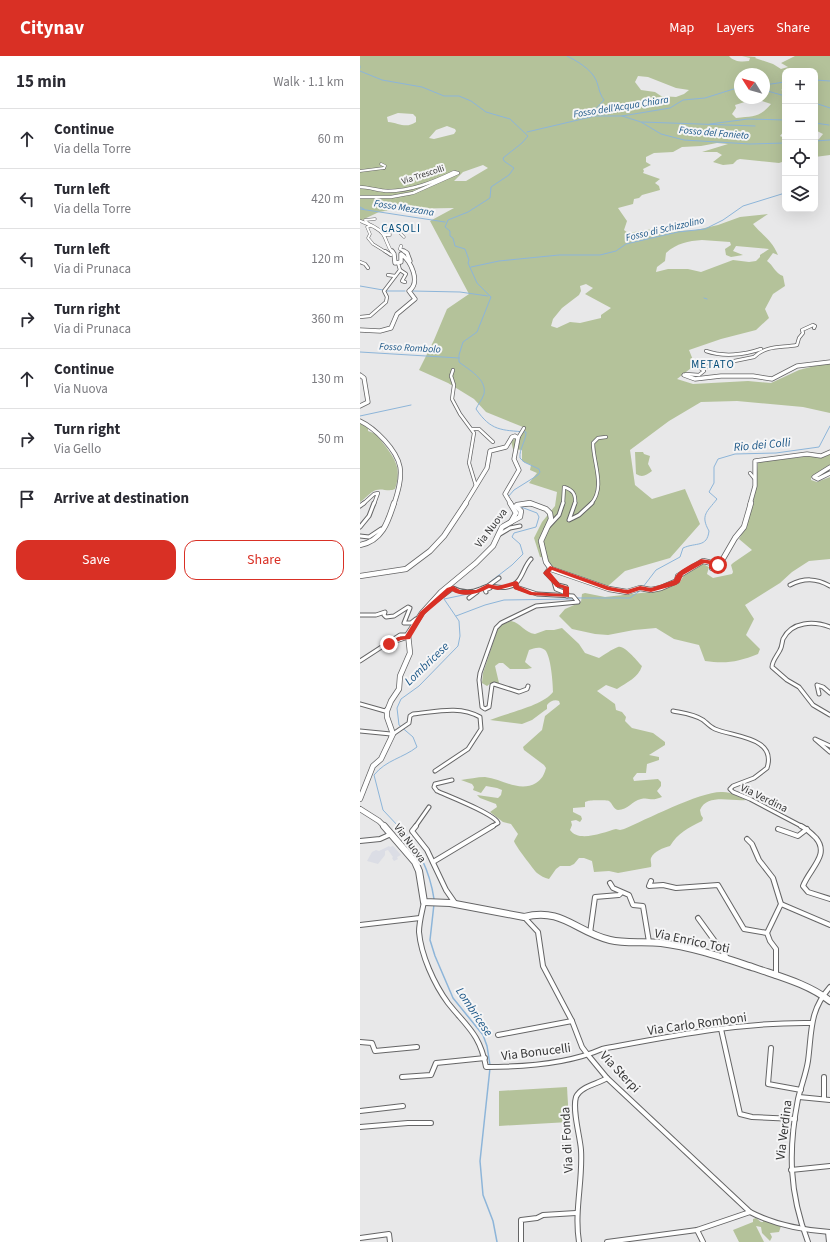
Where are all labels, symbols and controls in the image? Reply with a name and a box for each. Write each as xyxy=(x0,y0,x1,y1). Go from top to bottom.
text: Citynav xyxy=(20,15,84,42)
text: Map xyxy=(669,18,694,38)
text: Layers xyxy=(716,18,754,38)
text: Share xyxy=(776,18,810,38)
north arrow xyxy=(734,68,770,104)
map controls xyxy=(782,68,818,212)
button: + xyxy=(782,68,818,104)
text: 15 min xyxy=(16,70,66,94)
text: Walk · 1.1 km xyxy=(273,73,344,91)
water label: Fosso dell'Acqua Chiara xyxy=(572,92,670,121)
button: − xyxy=(782,104,818,140)
text: Continue xyxy=(54,119,114,140)
water label: Fosso del Fanieto xyxy=(678,123,750,143)
icon: ahead xyxy=(16,128,38,150)
text: 60 m xyxy=(318,130,344,148)
text: Via della Torre xyxy=(54,140,131,158)
button: locate xyxy=(782,140,818,176)
street label: Via Trescolli xyxy=(400,162,446,188)
button: layers xyxy=(782,176,818,212)
text: Turn left xyxy=(54,179,110,200)
icon: left xyxy=(16,188,38,210)
text: 420 m xyxy=(311,190,344,208)
water label: Fosso Mezzana xyxy=(373,196,436,220)
text: Via della Torre xyxy=(54,200,131,218)
water label: Fosso di Schizzolino xyxy=(624,213,706,245)
district label: CASOLI xyxy=(381,221,421,236)
text: Turn left xyxy=(54,239,110,260)
icon: left xyxy=(16,248,38,270)
text: 120 m xyxy=(311,250,344,268)
text: Via di Prunaca xyxy=(54,260,131,278)
text: Turn right xyxy=(54,299,120,320)
icon: right xyxy=(16,308,38,330)
text: 360 m xyxy=(311,310,344,328)
text: Via di Prunaca xyxy=(54,320,131,338)
water label: Fosso Rombolo xyxy=(379,339,441,357)
district label: METATO xyxy=(691,357,735,372)
text: Continue xyxy=(54,359,114,380)
icon: ahead xyxy=(16,368,38,390)
text: 130 m xyxy=(311,370,344,388)
text: Via Nuova xyxy=(54,380,108,398)
text: Turn right xyxy=(54,419,120,440)
icon: right xyxy=(16,428,38,450)
text: 50 m xyxy=(318,430,344,448)
water label: Rio dei Colli xyxy=(733,434,791,456)
text: Via Gello xyxy=(54,440,101,458)
icon: arrive xyxy=(16,488,38,510)
text: Arrive at destination xyxy=(54,488,189,509)
street label: Via Nuova xyxy=(471,505,511,551)
button: Save xyxy=(16,540,176,580)
button: Share xyxy=(184,540,344,580)
route start xyxy=(709,556,727,574)
route end xyxy=(380,635,398,653)
water label: Lombricese xyxy=(401,638,453,690)
street label: Via Verdina xyxy=(738,780,790,816)
street label: Via Nuova xyxy=(390,820,430,866)
street label: Via Enrico Toti xyxy=(653,924,731,958)
water label: Lombricese xyxy=(451,984,497,1040)
street label: Via Carlo Romboni xyxy=(646,1008,748,1040)
street label: Via Bonucelli xyxy=(500,1039,572,1065)
street label: Via Sterpi xyxy=(596,1047,644,1097)
street label: Via Verdina xyxy=(771,1099,797,1161)
street label: Via di Fonda xyxy=(556,1106,578,1174)

